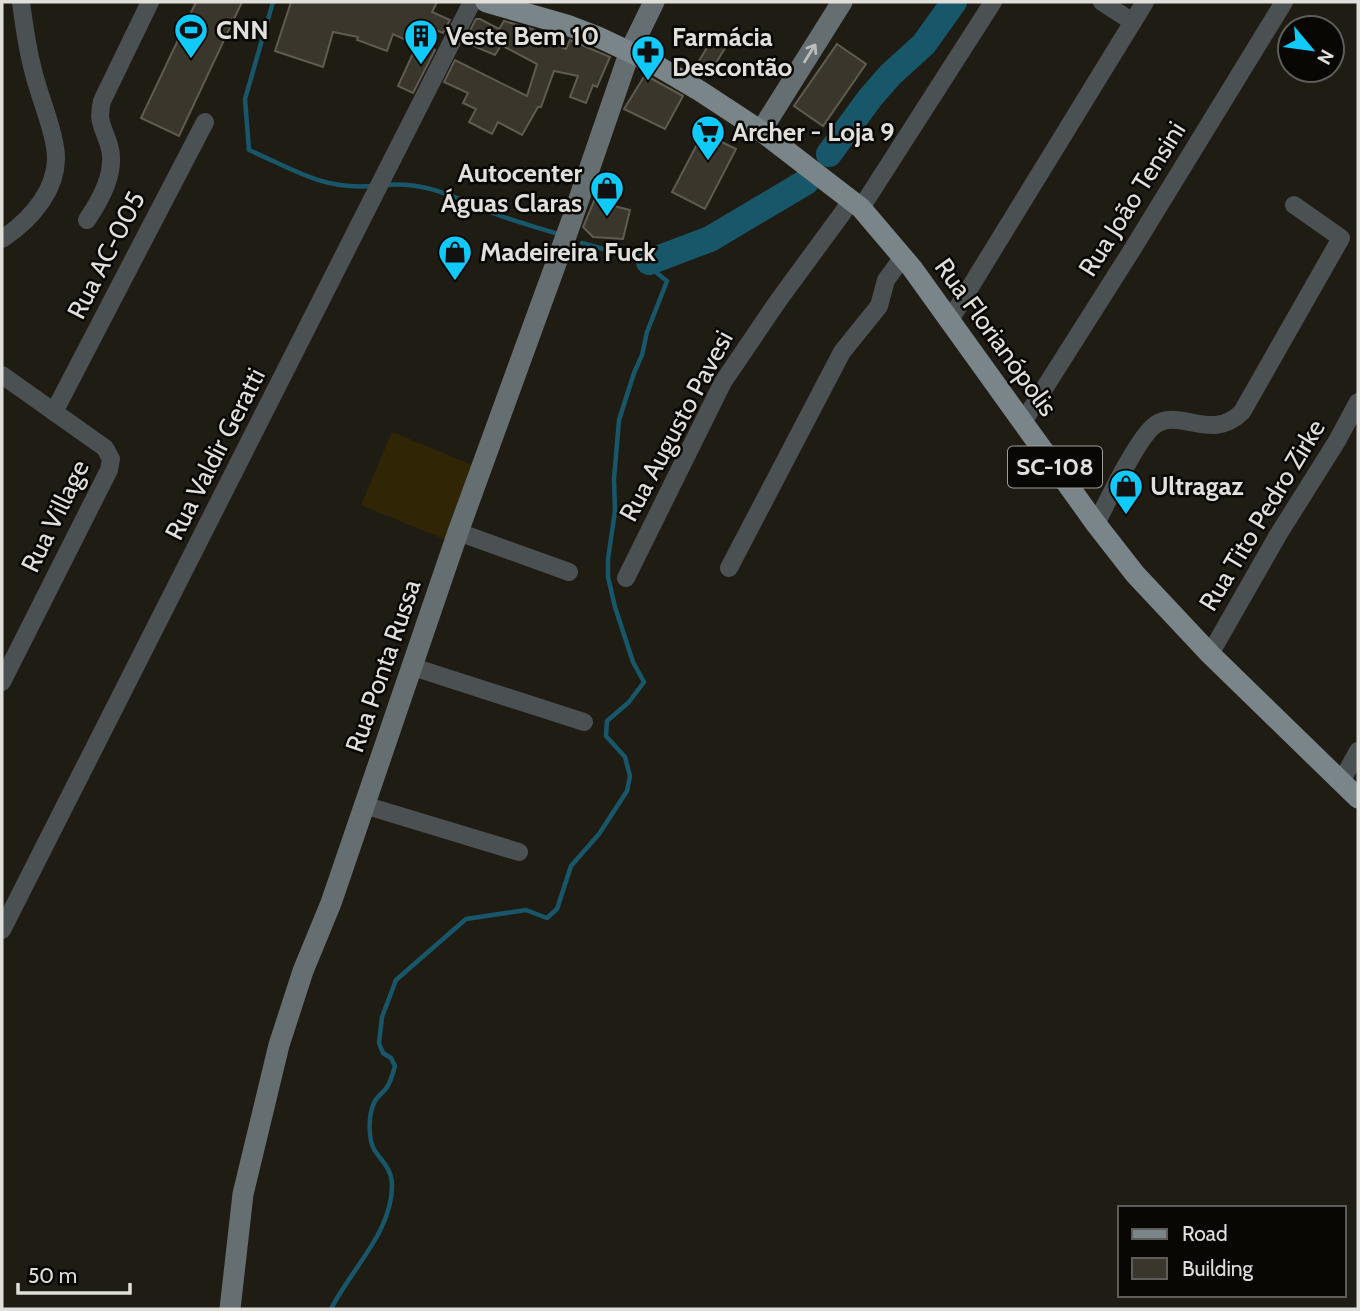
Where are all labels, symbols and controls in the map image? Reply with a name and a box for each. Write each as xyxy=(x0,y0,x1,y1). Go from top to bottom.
sports icon: CNN xyxy=(172,11,210,60)
place label: CNN xyxy=(216,14,269,46)
north arrow xyxy=(1276,14,1346,84)
building icon: Veste Bem 10 xyxy=(402,17,440,66)
place label: Veste Bem 10 xyxy=(446,20,599,52)
place label: Farmácia Descontão xyxy=(672,21,793,83)
pharmacy icon: Farmácia Descontão xyxy=(629,33,667,82)
one-way arrow xyxy=(804,43,818,63)
text: N xyxy=(1312,46,1339,68)
supermarket icon: Archer - Loja 9 xyxy=(689,113,727,162)
place label: Archer - Loja 9 xyxy=(732,116,895,148)
street label: Rua João Tensini xyxy=(1072,116,1192,282)
place label: Autocenter Águas Claras xyxy=(441,157,582,219)
shop icon: Autocenter Águas Claras xyxy=(588,169,626,218)
street label: Rua AC-005 xyxy=(60,186,152,324)
shop icon: Madeireira Fuck xyxy=(436,233,474,282)
place label: Madeireira Fuck xyxy=(480,236,656,268)
street label: Rua Florianópolis xyxy=(928,252,1064,422)
street label: Rua Augusto Pavesi xyxy=(612,325,740,527)
street label: Rua Valdir Geratti xyxy=(158,363,272,545)
street label: Rua Tito Pedro Zirke xyxy=(1192,413,1332,617)
road number: SC-108 xyxy=(1008,446,1102,488)
street label: Rua Village xyxy=(14,455,96,577)
shop icon: Ultragaz xyxy=(1107,467,1145,516)
place label: Ultragaz xyxy=(1150,470,1244,502)
street label: Rua Ponta Russa xyxy=(338,575,428,757)
legend xyxy=(1118,1206,1346,1297)
text: Road xyxy=(1182,1221,1228,1246)
scale bar xyxy=(18,1252,130,1296)
text: Building xyxy=(1182,1256,1254,1281)
text: 50 m xyxy=(28,1263,77,1288)

